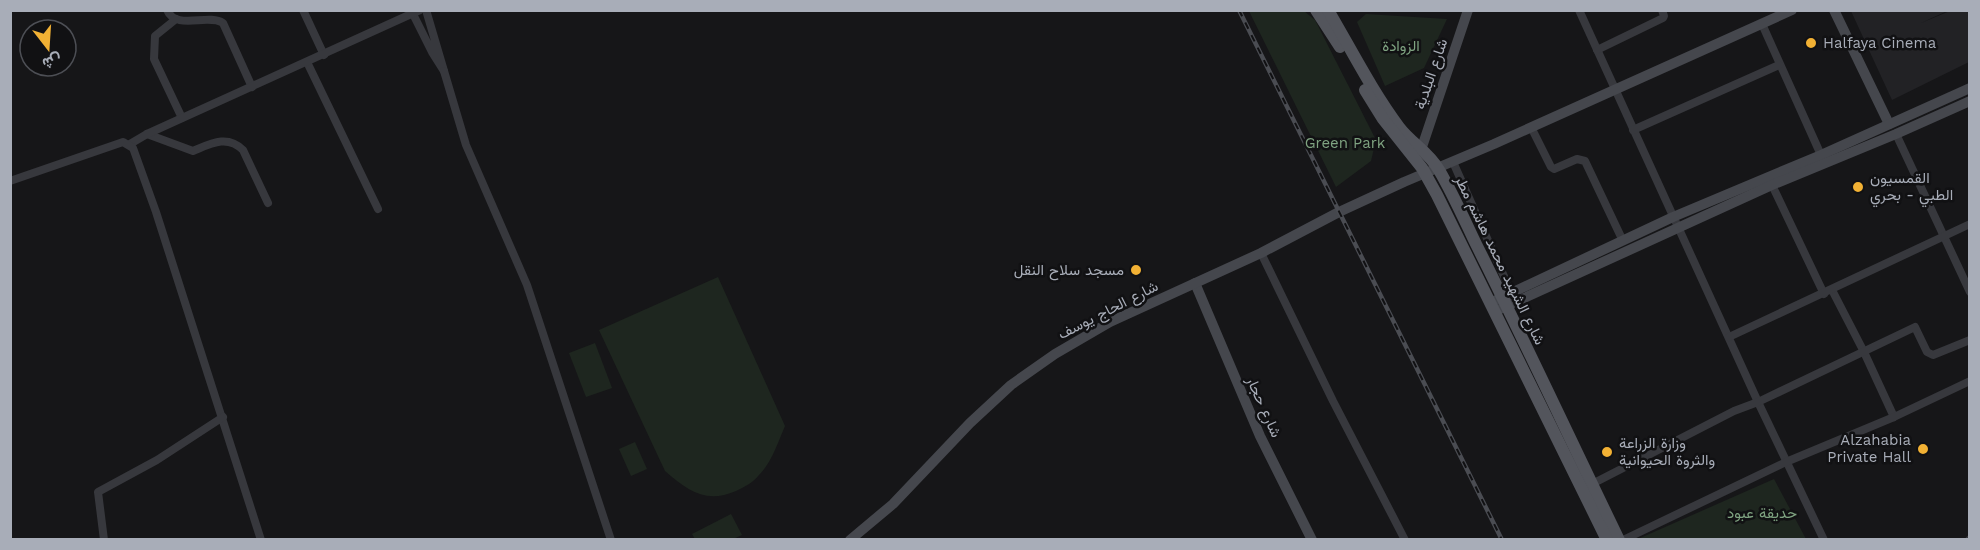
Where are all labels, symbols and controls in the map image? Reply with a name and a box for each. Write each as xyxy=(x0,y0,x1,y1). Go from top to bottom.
north arrow xyxy=(18,18,78,78)
place label: Halfaya Cinema xyxy=(1823,34,1937,52)
street label: شارع البلدية xyxy=(1411,36,1453,112)
marker: Halfaya Cinema xyxy=(1804,36,1818,50)
park label: الزوادة xyxy=(1382,37,1420,55)
text: ش xyxy=(40,50,64,74)
park label: Green Park xyxy=(1305,134,1386,152)
place label: القمسيون الطبي - بحري xyxy=(1870,169,1953,208)
street label: شارع الشهيد محمد هاشم مطر xyxy=(1449,171,1549,349)
marker: القمسيون الطبي - بحري xyxy=(1851,180,1865,194)
place label: مسجد سلاح النقل xyxy=(1014,261,1124,281)
marker: مسجد سلاح النقل xyxy=(1129,263,1143,277)
street label: شارع الحاج يوسف xyxy=(1055,277,1162,345)
street label: شارع حجار xyxy=(1240,373,1285,441)
place label: Alzahabia Private Hall xyxy=(1827,431,1912,466)
place label: وزارة الزراعة والثروة الحيوانية xyxy=(1619,434,1715,469)
marker: Alzahabia Private Hall xyxy=(1916,442,1930,456)
marker: وزارة الزراعة والثروة الحيوانية xyxy=(1600,445,1614,459)
park label: حديقة عبود xyxy=(1727,504,1797,522)

